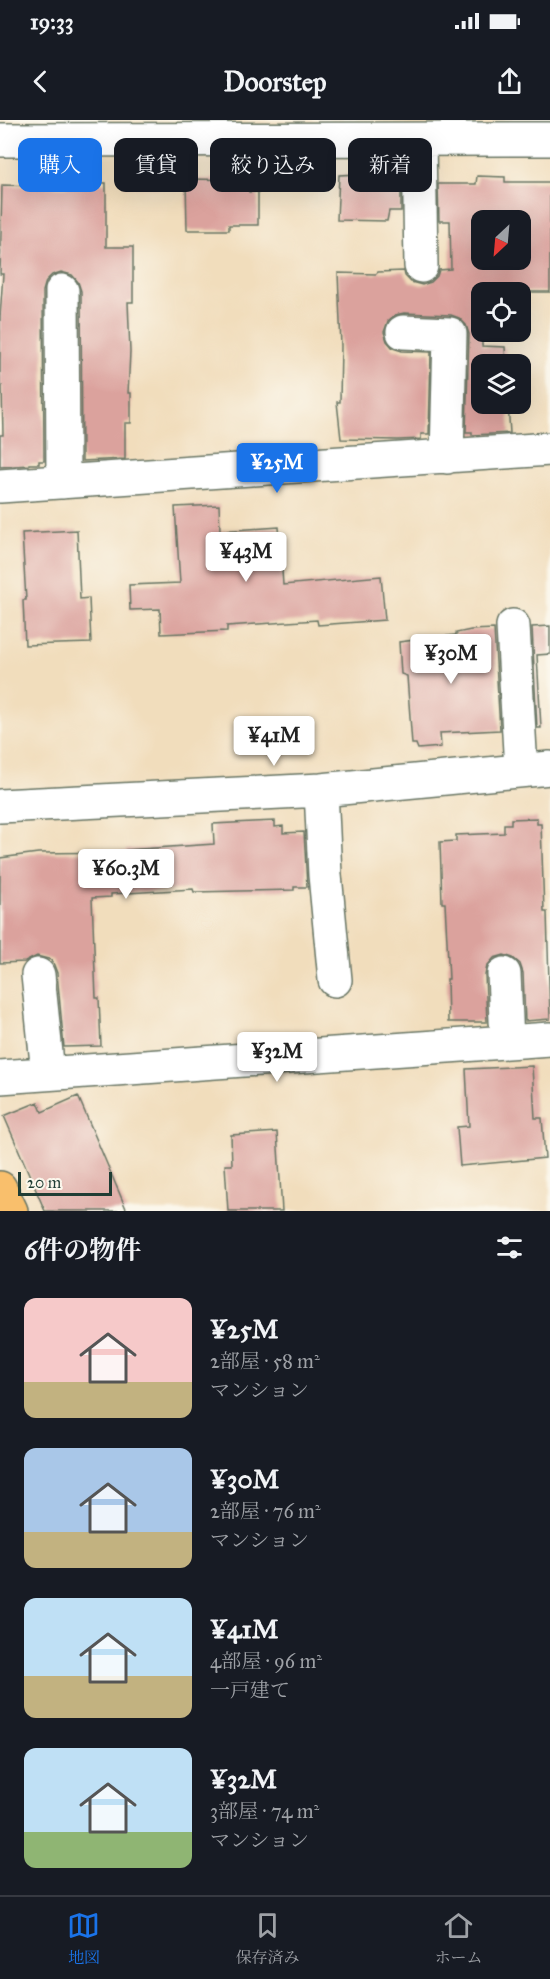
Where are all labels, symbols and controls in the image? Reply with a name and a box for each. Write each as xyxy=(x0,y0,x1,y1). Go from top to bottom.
text: 19:33 xyxy=(30,8,73,35)
icon: back xyxy=(24,65,57,98)
text: Doorstep xyxy=(223,65,327,98)
icon: share xyxy=(493,65,526,98)
chip: 購入 xyxy=(18,138,102,192)
chip: 賃貸 xyxy=(114,138,198,192)
chip: 絞り込み xyxy=(210,138,336,192)
chip: 新着 xyxy=(348,138,432,192)
north arrow xyxy=(471,210,531,270)
map controls xyxy=(471,210,531,414)
button: locate xyxy=(471,282,531,342)
button: layers xyxy=(471,354,531,414)
pin: ¥25M xyxy=(241,443,313,494)
text: ¥25M xyxy=(251,450,303,474)
pin: ¥43M xyxy=(210,532,282,583)
text: ¥43M xyxy=(220,539,272,563)
pin: ¥30M xyxy=(415,634,487,685)
text: ¥30M xyxy=(424,641,478,665)
pin: ¥41M xyxy=(238,716,310,767)
text: ¥41M xyxy=(248,723,300,747)
pin: ¥60.3M xyxy=(77,849,175,900)
text: ¥60.3M xyxy=(92,856,160,880)
pin: ¥32M xyxy=(241,1032,313,1083)
text: ¥32M xyxy=(251,1039,303,1063)
scale bar xyxy=(18,1169,112,1196)
text: 20 m xyxy=(27,1173,61,1192)
icon: filters xyxy=(493,1231,526,1264)
text: 6件の物件 xyxy=(24,1234,141,1266)
text: ¥25M xyxy=(210,1313,279,1345)
icon: home xyxy=(72,1322,144,1394)
text: 2部屋 · 58 m² xyxy=(210,1349,320,1373)
text: マンション xyxy=(210,1378,309,1402)
text: ¥30M xyxy=(210,1463,279,1495)
icon: home xyxy=(72,1472,144,1544)
text: 2部屋 · 76 m² xyxy=(210,1499,321,1523)
text: マンション xyxy=(210,1528,309,1552)
text: ¥41M xyxy=(210,1613,279,1645)
icon: home xyxy=(72,1622,144,1694)
text: 4部屋 · 96 m² xyxy=(210,1649,322,1673)
text: 一戸建て xyxy=(210,1678,290,1702)
text: ¥32M xyxy=(210,1763,277,1795)
icon: home xyxy=(72,1772,144,1844)
text: 3部屋 · 74 m² xyxy=(210,1799,319,1823)
text: マンション xyxy=(210,1828,309,1852)
tab: 地図 xyxy=(67,1909,100,1968)
tab: 保存済み xyxy=(235,1909,299,1968)
tab: ホーム xyxy=(434,1909,482,1968)

